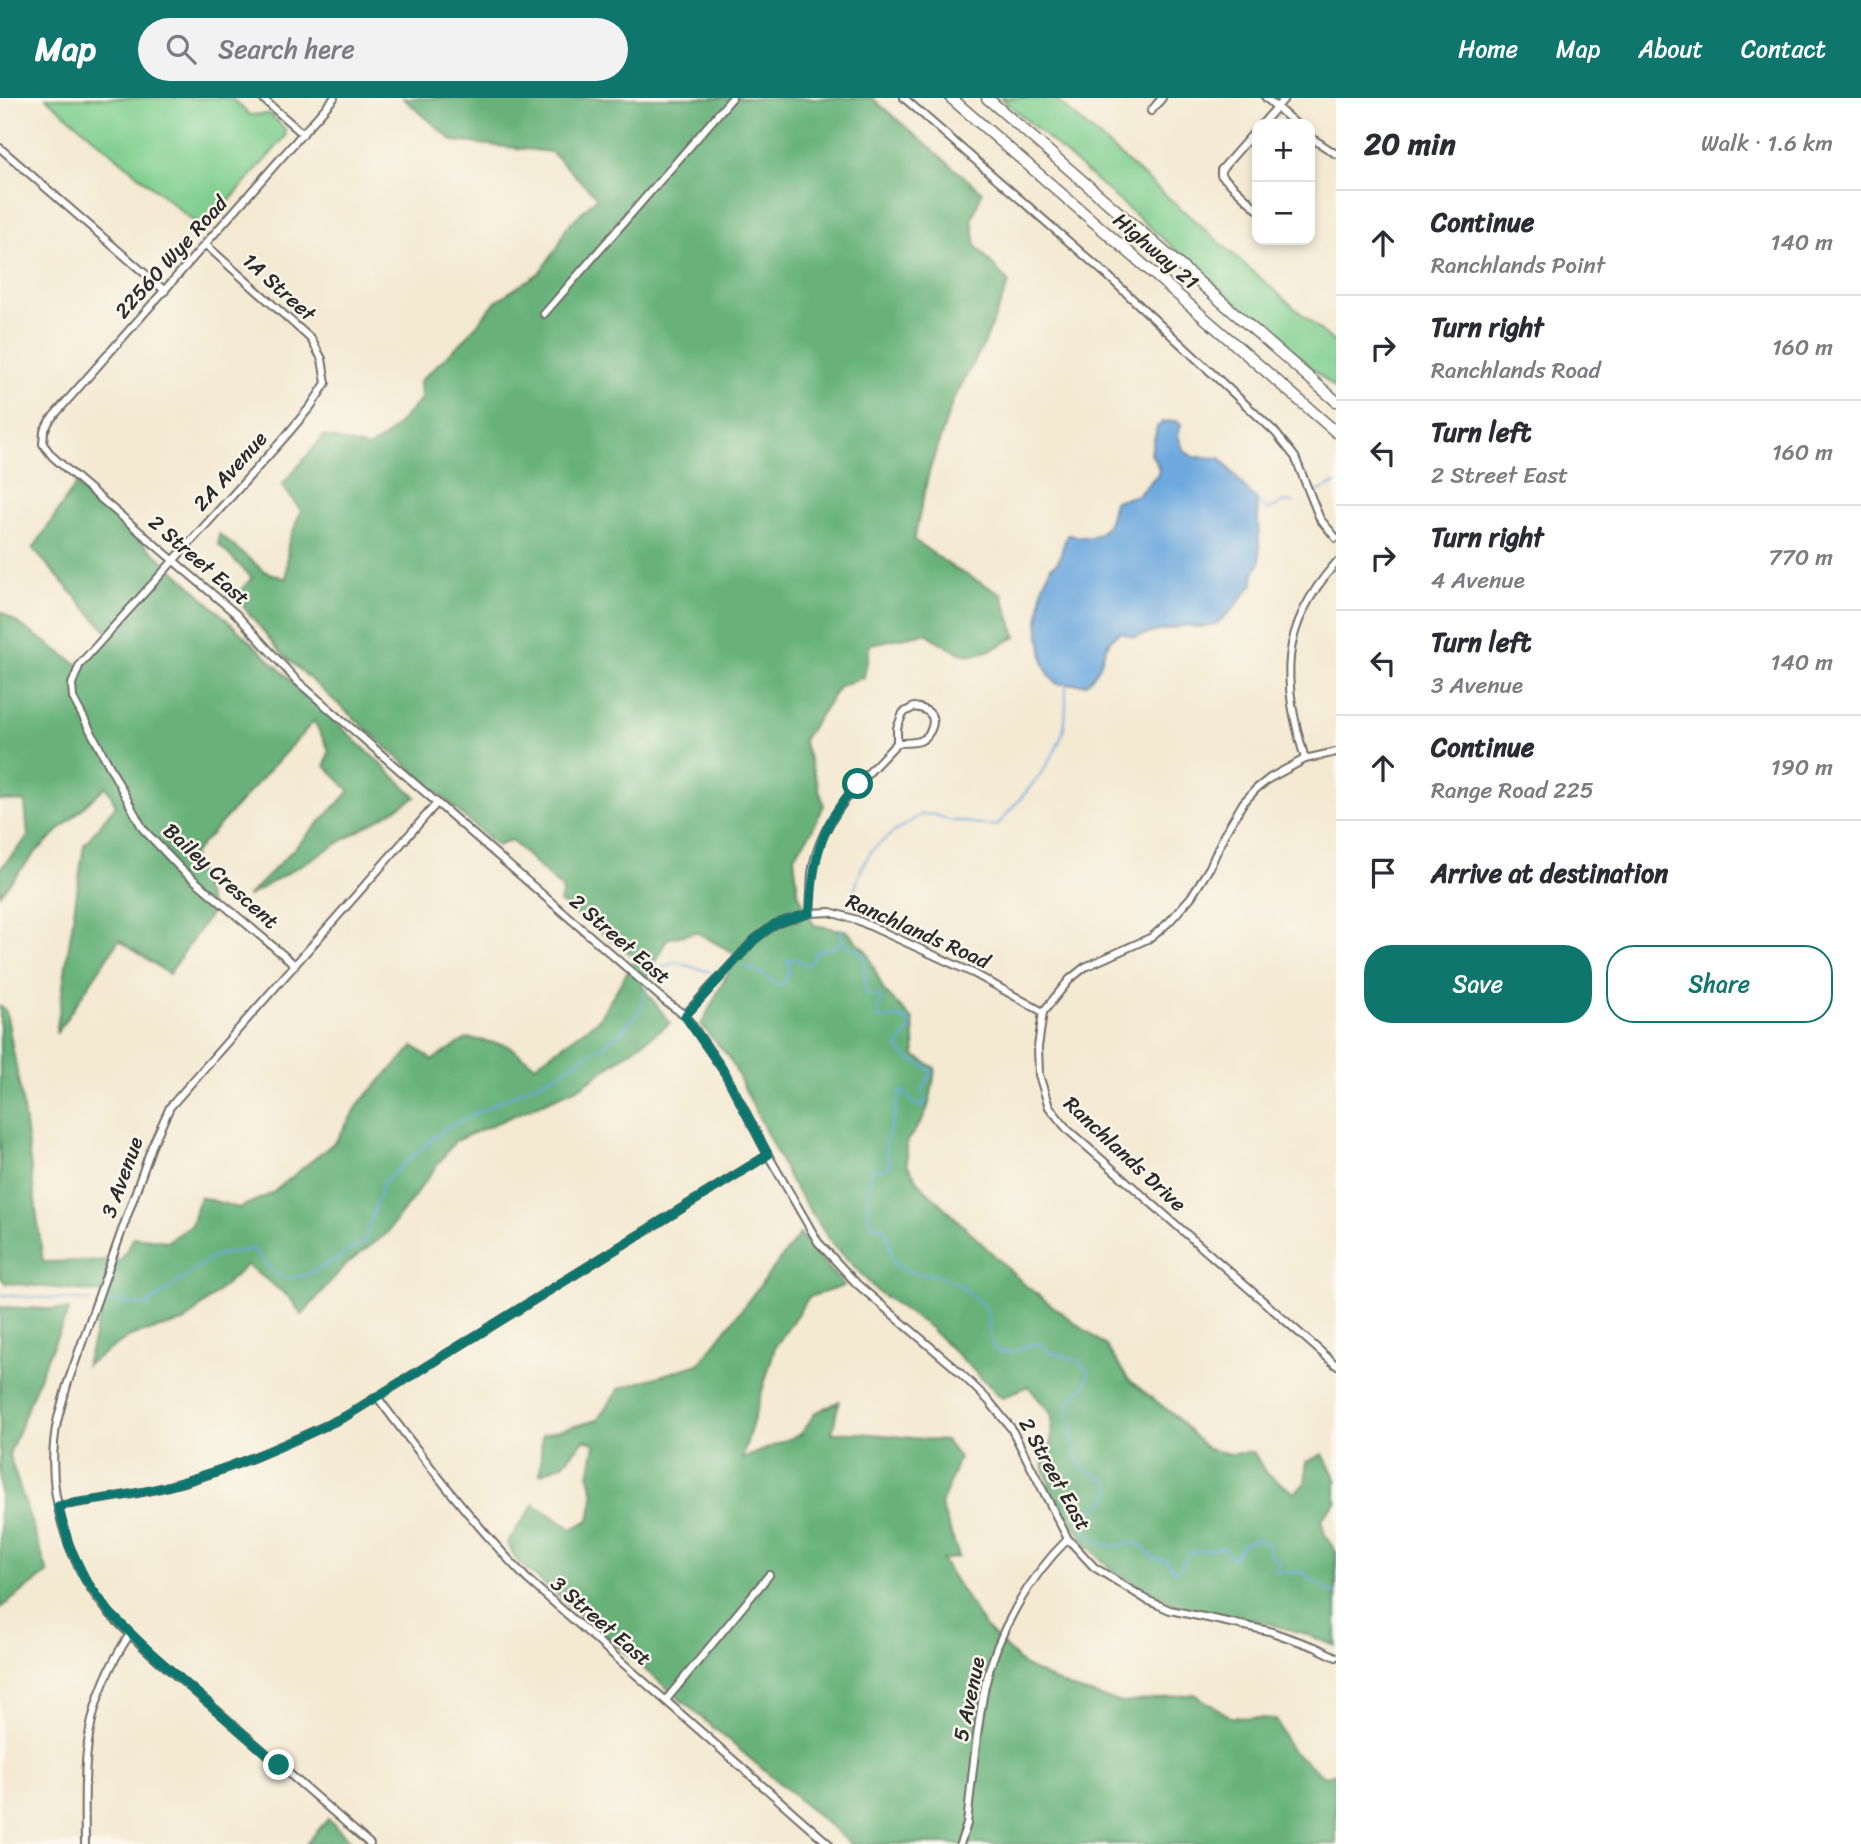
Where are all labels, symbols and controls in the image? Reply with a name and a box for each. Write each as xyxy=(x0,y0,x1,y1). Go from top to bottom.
search box xyxy=(138,18,628,81)
text: Map xyxy=(35,20,96,78)
text: Search here xyxy=(218,26,355,72)
text: Home xyxy=(1458,28,1518,70)
text: Map xyxy=(1556,28,1600,70)
text: About xyxy=(1638,28,1703,70)
text: Contact xyxy=(1741,28,1826,70)
icon: search xyxy=(162,30,200,68)
text: 20 min xyxy=(1364,117,1456,171)
map controls xyxy=(1252,119,1315,245)
button: + xyxy=(1252,119,1315,182)
text: Walk · 1.6 km xyxy=(1701,123,1833,164)
button: − xyxy=(1252,182,1315,245)
street label: 22560 Wye Road xyxy=(105,185,239,328)
text: Continue xyxy=(1431,199,1534,245)
street label: Highway 21 xyxy=(1104,202,1208,300)
text: 140 m xyxy=(1771,222,1833,263)
icon: ahead xyxy=(1364,224,1402,262)
street label: 1A Street xyxy=(233,243,326,332)
text: Ranchlands Point xyxy=(1431,245,1605,286)
text: Turn right xyxy=(1431,304,1544,350)
text: 160 m xyxy=(1772,327,1833,368)
icon: right xyxy=(1364,329,1402,367)
text: Ranchlands Road xyxy=(1431,350,1601,391)
text: Turn left xyxy=(1431,409,1531,455)
street label: 2A Avenue xyxy=(183,422,277,520)
text: 160 m xyxy=(1772,432,1833,473)
icon: left xyxy=(1364,434,1402,472)
text: 2 Street East xyxy=(1431,455,1568,496)
street label: 2 Street East xyxy=(139,505,259,615)
text: Turn right xyxy=(1431,514,1544,560)
text: 770 m xyxy=(1769,537,1833,578)
icon: right xyxy=(1364,539,1402,577)
text: 4 Avenue xyxy=(1431,560,1525,601)
text: Turn left xyxy=(1431,619,1531,665)
text: 140 m xyxy=(1771,642,1833,683)
icon: left xyxy=(1364,644,1402,682)
text: 3 Avenue xyxy=(1431,665,1523,706)
text: Continue xyxy=(1431,724,1534,770)
text: 190 m xyxy=(1771,747,1833,788)
icon: ahead xyxy=(1364,749,1402,787)
route start xyxy=(842,768,873,799)
text: Range Road 225 xyxy=(1431,770,1594,811)
street label: Bailey Crescent xyxy=(154,813,288,939)
text: Arrive at destination xyxy=(1431,850,1668,896)
icon: arrive xyxy=(1364,854,1402,892)
street label: Ranchlands Road xyxy=(840,882,998,981)
street label: 2 Street East xyxy=(560,884,680,994)
button: Save xyxy=(1364,945,1592,1023)
button: Share xyxy=(1606,945,1833,1023)
street label: Ranchlands Drive xyxy=(1054,1086,1196,1222)
street label: 3 Avenue xyxy=(90,1131,154,1223)
street label: 2 Street East xyxy=(1008,1410,1102,1538)
street label: 3 Street East xyxy=(542,1566,660,1676)
street label: 5 Avenue xyxy=(942,1653,996,1745)
route end xyxy=(263,1749,294,1780)

